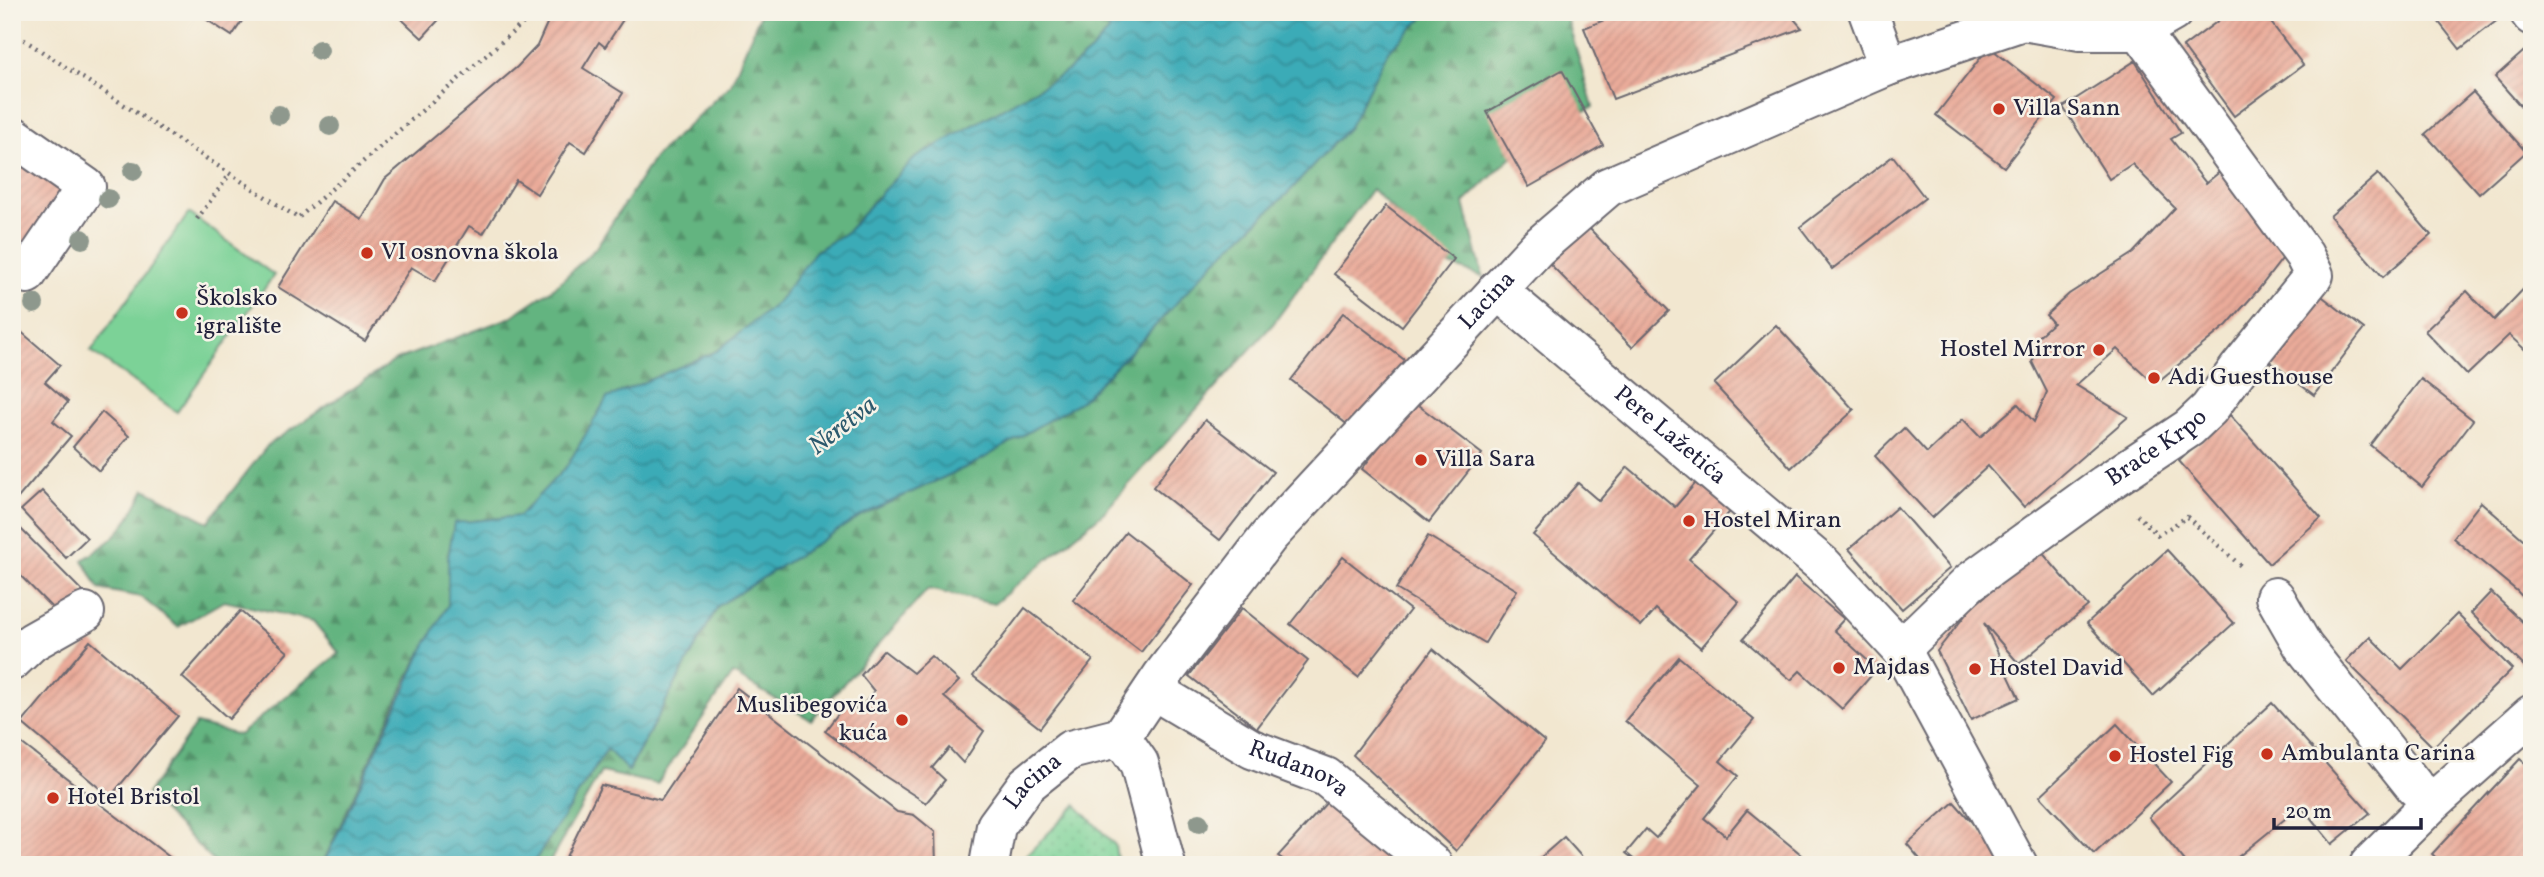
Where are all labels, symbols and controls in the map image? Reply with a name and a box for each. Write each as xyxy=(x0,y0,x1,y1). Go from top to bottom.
place label: Villa Sann xyxy=(2013,92,2120,126)
marker: Villa Sann xyxy=(1991,101,2007,117)
place label: VI osnovna škola xyxy=(381,236,559,270)
marker: VI osnovna škola xyxy=(359,245,375,261)
street label: Lacina xyxy=(1452,264,1524,338)
place label: Školsko igralište xyxy=(196,282,282,344)
marker: Školsko igralište xyxy=(174,305,190,321)
place label: Hostel Mirror xyxy=(1940,333,2085,367)
marker: Hostel Mirror xyxy=(2091,342,2107,358)
place label: Adi Guesthouse xyxy=(2168,361,2333,395)
marker: Adi Guesthouse xyxy=(2146,370,2162,386)
street label: Pere Lažetića xyxy=(1606,378,1734,493)
water label: Neretva xyxy=(801,388,885,464)
street label: Braće Krpo xyxy=(2099,402,2216,496)
place label: Villa Sara xyxy=(1435,443,1536,477)
marker: Villa Sara xyxy=(1413,452,1429,468)
place label: Hostel Miran xyxy=(1703,504,1842,538)
marker: Hostel Miran xyxy=(1681,513,1697,529)
place label: Majdas xyxy=(1853,651,1930,685)
place label: Hostel David xyxy=(1989,652,2124,686)
marker: Majdas xyxy=(1831,660,1847,676)
marker: Hostel David xyxy=(1967,661,1983,677)
place label: Muslibegovića kuća xyxy=(736,689,888,751)
marker: Muslibegovića kuća xyxy=(894,712,910,728)
street label: Rudanova xyxy=(1243,732,1356,806)
place label: Ambulanta Carina xyxy=(2281,737,2476,771)
place label: Hostel Fig xyxy=(2129,739,2234,773)
street label: Lacina xyxy=(996,745,1070,817)
marker: Ambulanta Carina xyxy=(2259,746,2275,762)
marker: Hostel Fig xyxy=(2107,748,2123,764)
place label: Hotel Bristol xyxy=(67,781,200,815)
scale bar xyxy=(2274,786,2422,830)
marker: Hotel Bristol xyxy=(45,790,61,806)
text: 20 m xyxy=(2285,798,2331,827)

